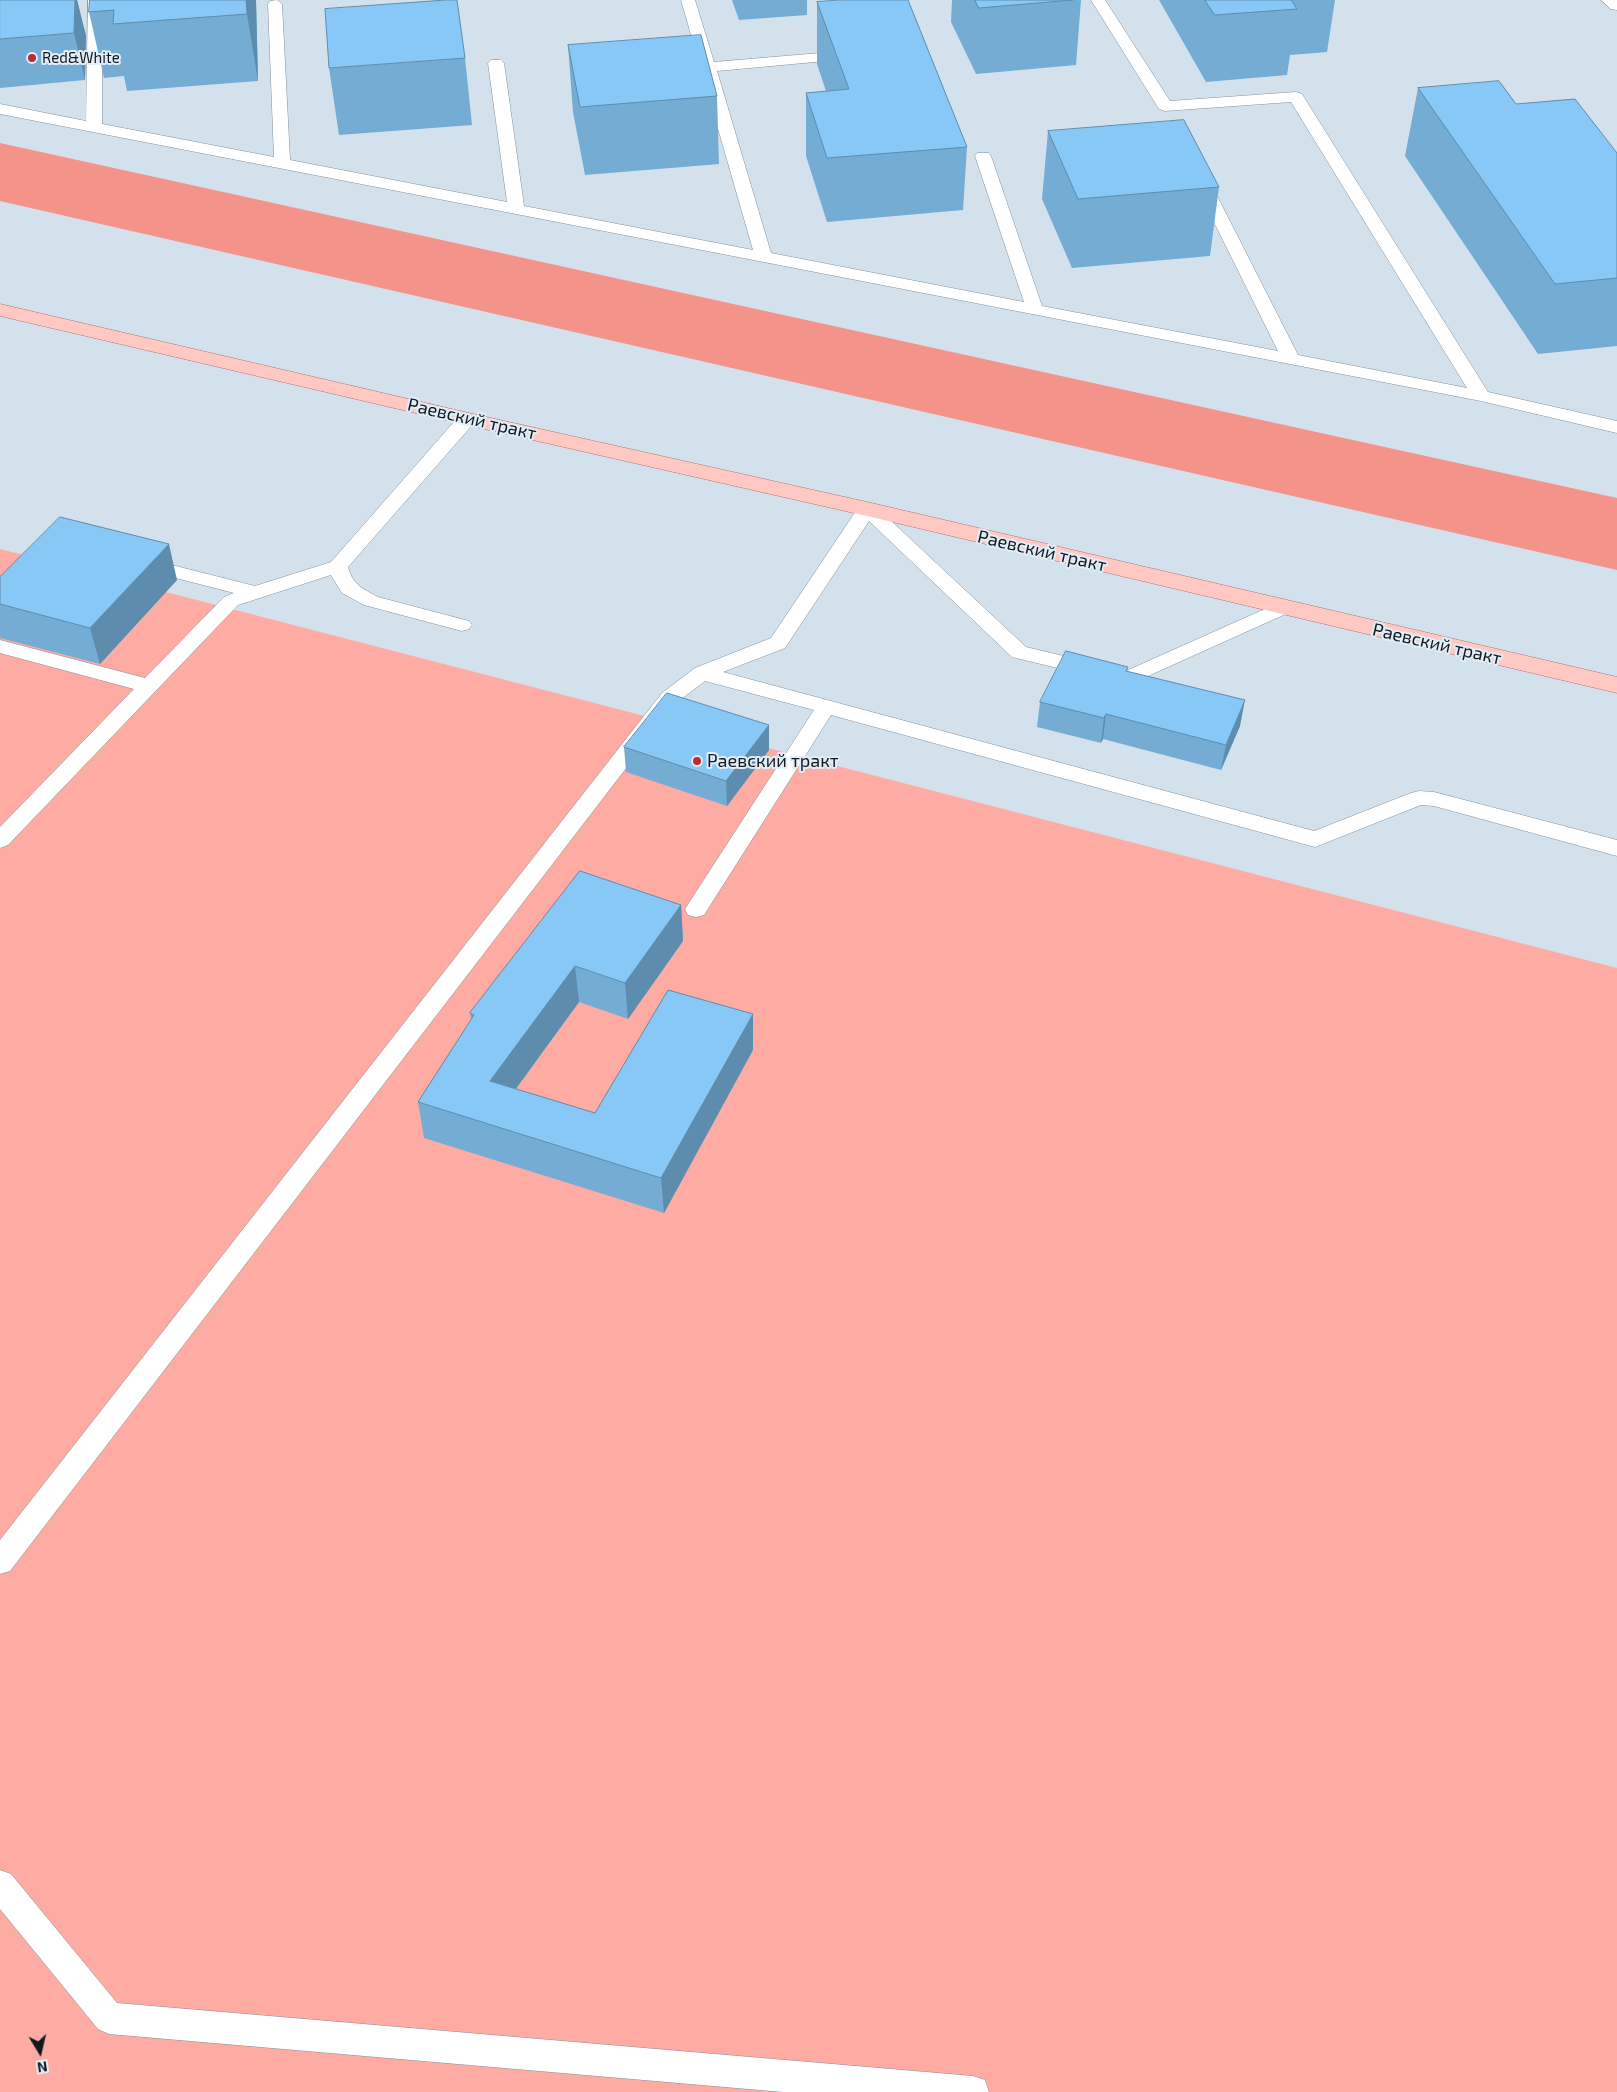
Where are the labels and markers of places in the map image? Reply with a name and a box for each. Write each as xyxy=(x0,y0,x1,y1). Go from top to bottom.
place label: Red&White xyxy=(42,49,120,67)
marker: Red&White xyxy=(26,52,38,64)
place label: Раевский тракт xyxy=(707,750,839,772)
marker: Раевский тракт xyxy=(691,755,703,767)

